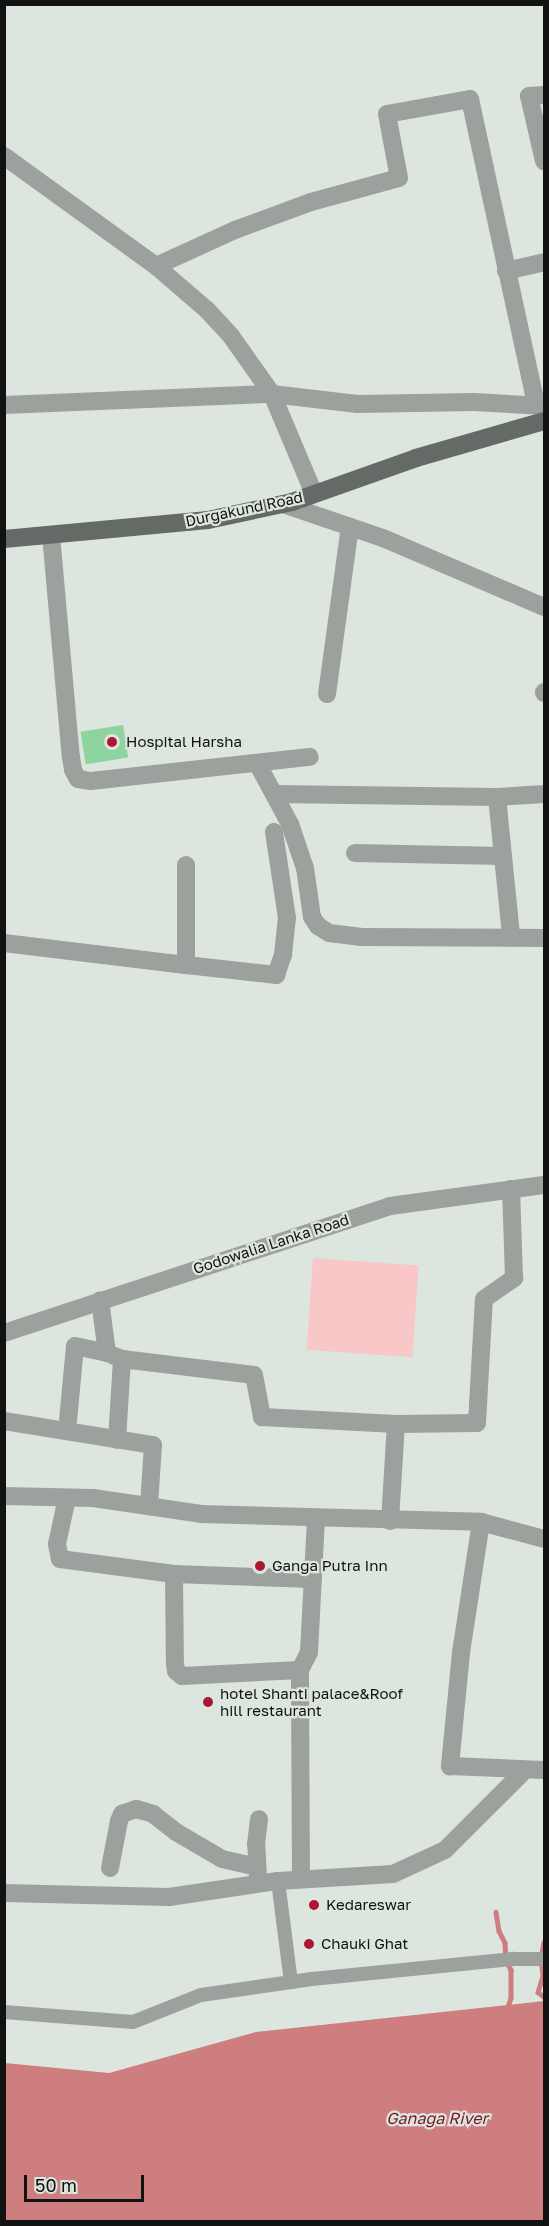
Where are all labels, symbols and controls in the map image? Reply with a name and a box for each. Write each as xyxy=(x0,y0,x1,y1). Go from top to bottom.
street label: Durgakund Road xyxy=(184,488,304,530)
marker: Hospital Harsha xyxy=(103,733,121,751)
place label: Hospital Harsha xyxy=(126,733,242,751)
street label: Godowalia Lanka Road xyxy=(191,1210,351,1278)
place label: Ganga Putra Inn xyxy=(272,1557,388,1575)
marker: Ganga Putra Inn xyxy=(253,1559,267,1573)
place label: hotel Shanti palace&Roof hill restaurant xyxy=(220,1684,403,1719)
marker: hotel Shanti palace&Roof hill restaurant xyxy=(201,1695,215,1709)
place label: Kedareswar xyxy=(326,1896,411,1914)
marker: Kedareswar xyxy=(307,1898,321,1912)
place label: Chauki Ghat xyxy=(321,1935,408,1953)
marker: Chauki Ghat xyxy=(302,1937,316,1951)
water label: Ganaga River xyxy=(386,2108,488,2128)
scale bar xyxy=(27,2163,147,2201)
text: 50 m xyxy=(35,2174,77,2196)

